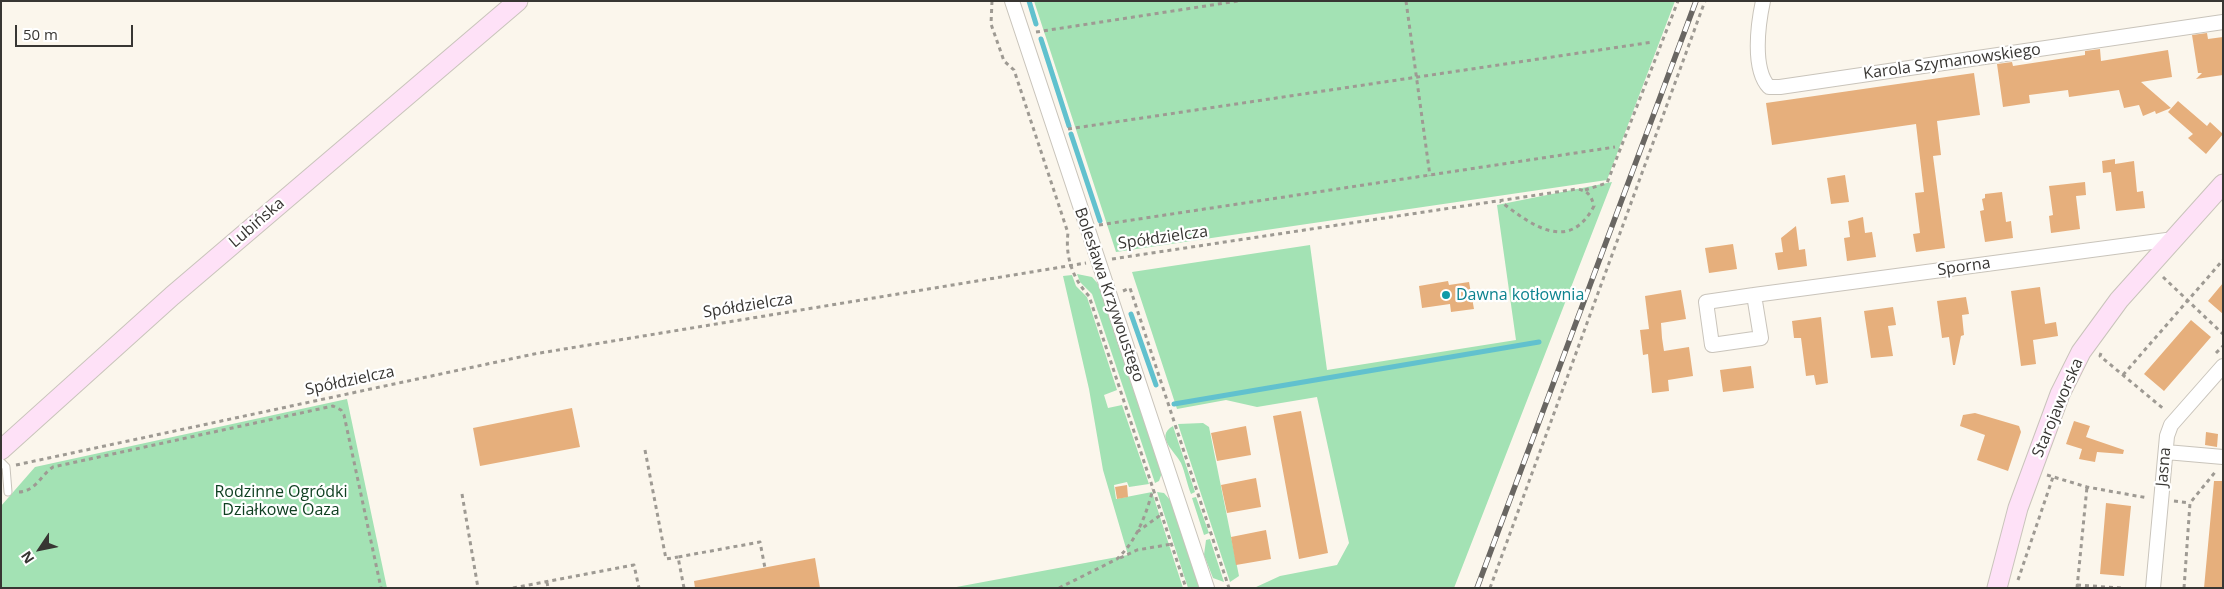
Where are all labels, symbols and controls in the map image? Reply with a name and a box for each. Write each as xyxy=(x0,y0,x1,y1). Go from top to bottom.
scale bar xyxy=(18,15,135,47)
text: 50 m xyxy=(23,24,58,44)
street label: Karola Szymanowskiego xyxy=(1862,40,2042,84)
street label: Lubińska xyxy=(226,194,288,252)
street label: Bolesława Krzywoustego xyxy=(1070,205,1148,385)
street label: Spółdzielcza xyxy=(1117,222,1209,254)
street label: Sporna xyxy=(1936,254,1992,280)
place label: Dawna kotłownia xyxy=(1456,285,1584,305)
street label: Spółdzielcza xyxy=(702,289,794,323)
marker: Dawna kotłownia xyxy=(1440,289,1452,301)
street label: Starojaworska xyxy=(2028,355,2088,461)
street label: Spółdzielcza xyxy=(304,362,396,400)
street label: Jasna xyxy=(2153,446,2175,488)
park label: Rodzinne Ogródki Działkowe Oaza xyxy=(214,482,348,520)
north arrow xyxy=(15,524,65,574)
text: N xyxy=(16,548,38,568)

